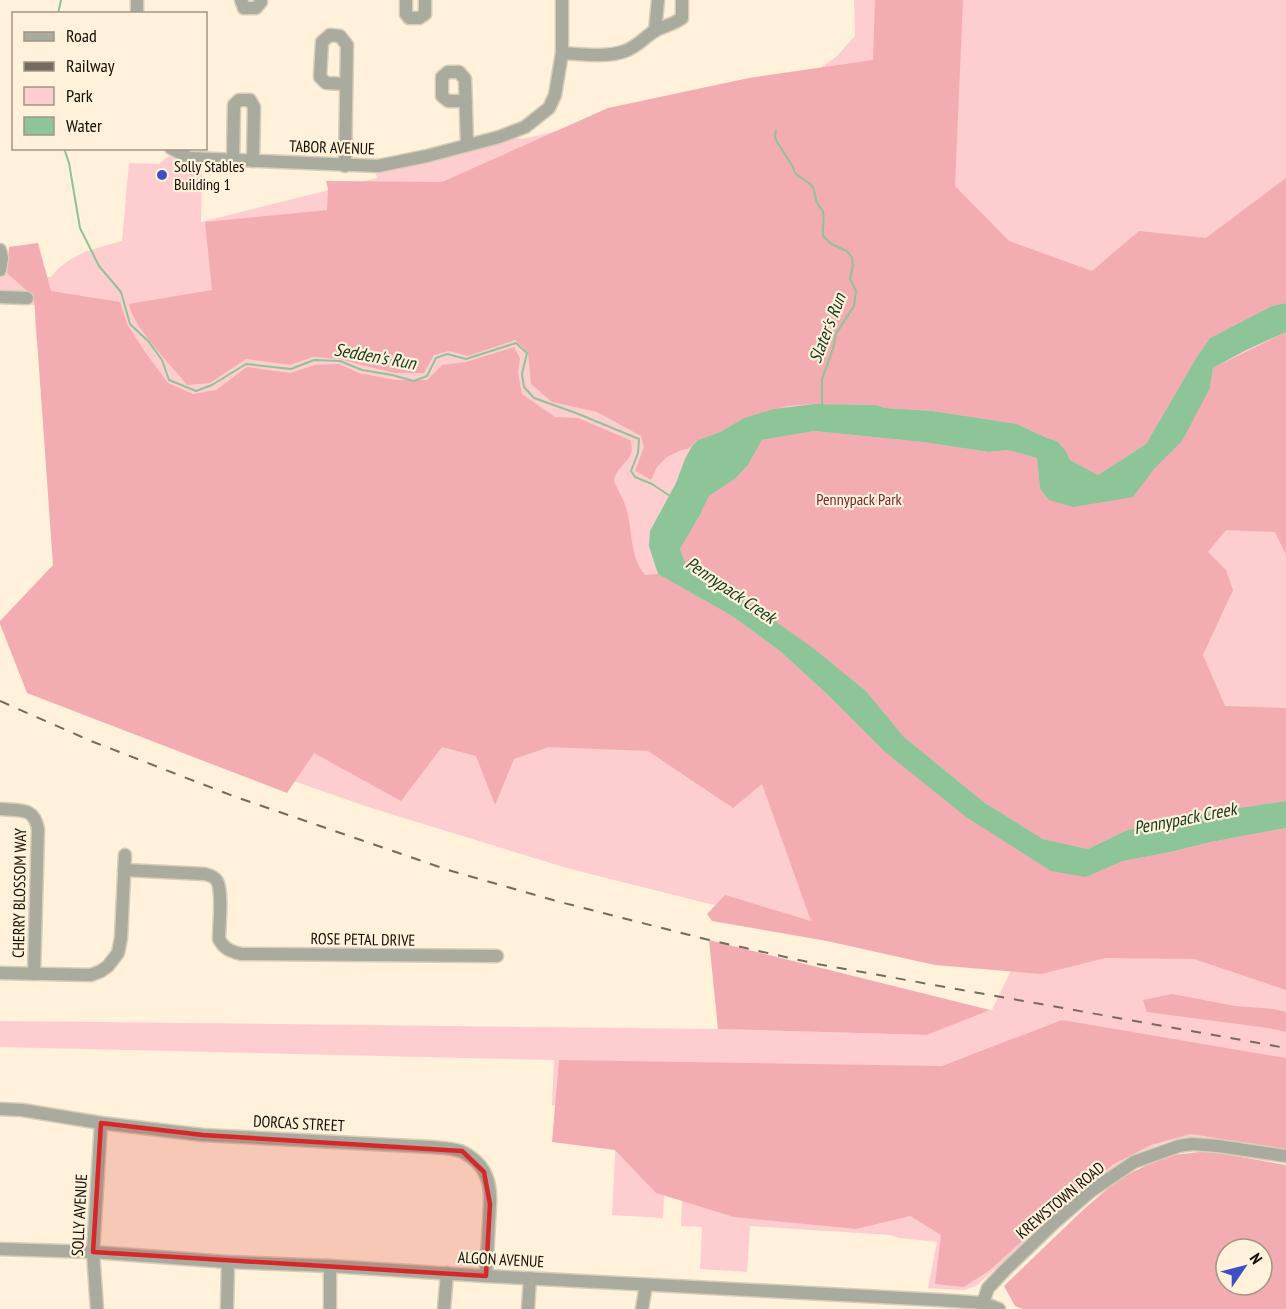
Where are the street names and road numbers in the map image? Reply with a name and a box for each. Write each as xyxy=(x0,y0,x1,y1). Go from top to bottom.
street label: TABOR AVENUE xyxy=(289,136,375,158)
street label: CHERRY BLOSSOM WAY xyxy=(8,827,30,958)
street label: ROSE PETAL DRIVE xyxy=(311,928,416,950)
street label: DORCAS STREET xyxy=(253,1111,345,1135)
street label: KREWSTOWN ROAD xyxy=(1012,1157,1108,1243)
street label: SOLLY AVENUE xyxy=(67,1173,91,1257)
street label: ALGON AVENUE xyxy=(457,1247,545,1271)

